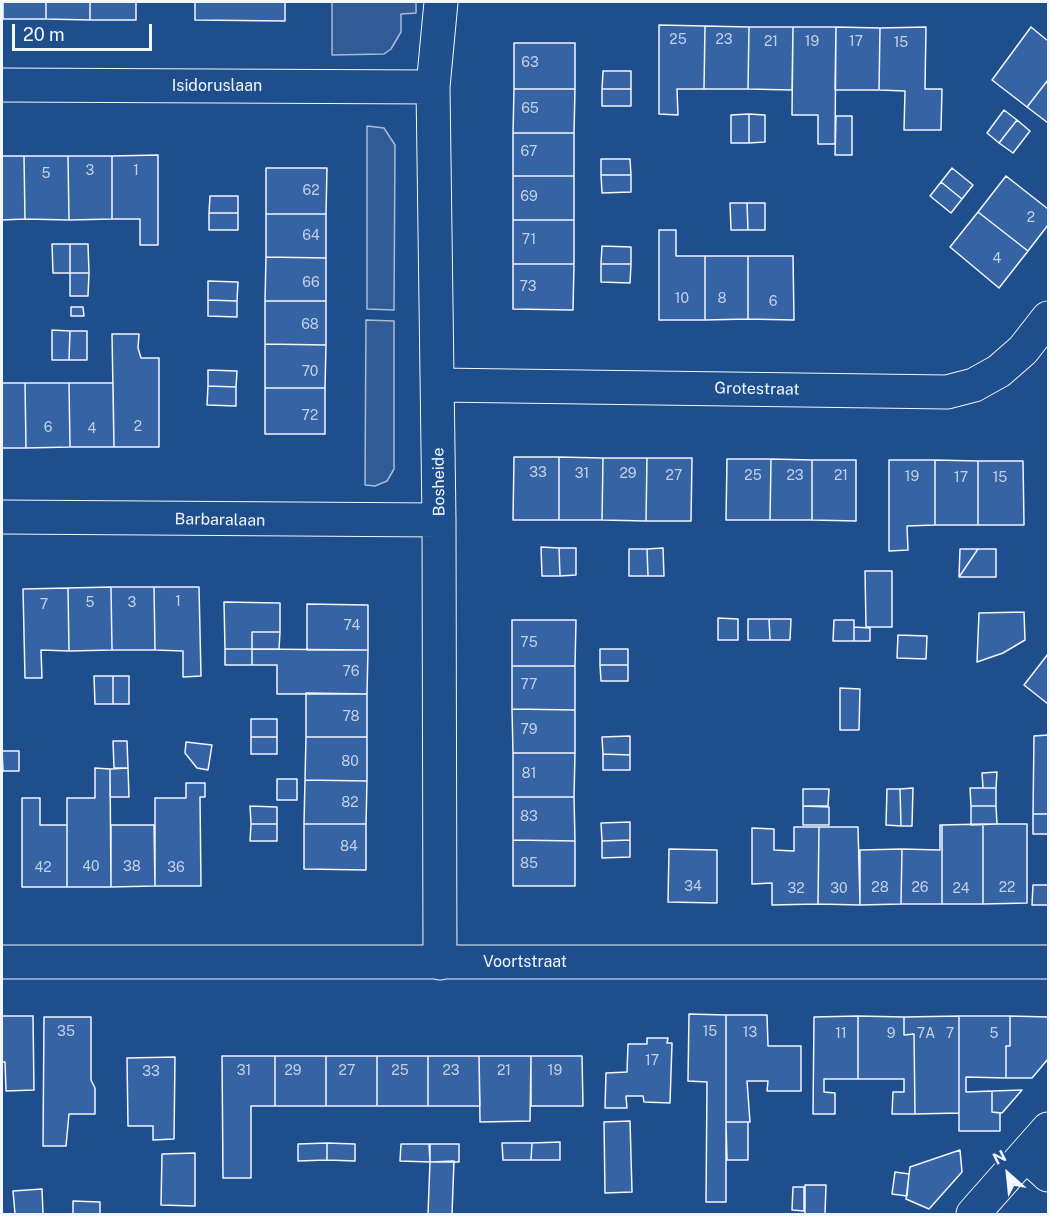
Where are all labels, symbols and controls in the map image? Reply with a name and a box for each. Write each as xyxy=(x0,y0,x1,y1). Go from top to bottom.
scale bar xyxy=(15,12,154,50)
text: 20 m xyxy=(23,24,65,45)
house number: 25 xyxy=(669,32,687,48)
house number: 23 xyxy=(715,32,733,48)
house number: 21 xyxy=(764,34,778,50)
house number: 19 xyxy=(805,34,819,50)
house number: 17 xyxy=(849,34,863,50)
house number: 15 xyxy=(894,35,908,51)
house number: 63 xyxy=(521,55,539,71)
street label: Isidoruslaan xyxy=(172,76,262,96)
house number: 65 xyxy=(521,101,539,117)
house number: 67 xyxy=(521,144,537,160)
house number: 3 xyxy=(86,163,94,179)
house number: 1 xyxy=(133,163,139,179)
house number: 5 xyxy=(42,166,50,182)
house number: 62 xyxy=(302,183,320,199)
house number: 69 xyxy=(520,189,538,205)
house number: 2 xyxy=(1027,210,1035,226)
house number: 64 xyxy=(302,228,320,244)
house number: 71 xyxy=(522,232,536,248)
house number: 4 xyxy=(993,251,1001,267)
house number: 66 xyxy=(302,275,320,291)
house number: 73 xyxy=(520,279,536,295)
house number: 10 xyxy=(675,291,689,307)
house number: 8 xyxy=(717,291,727,307)
house number: 6 xyxy=(769,294,777,310)
house number: 68 xyxy=(301,317,319,333)
house number: 70 xyxy=(302,364,318,380)
street label: Grotestraat xyxy=(714,379,800,399)
house number: 72 xyxy=(302,408,318,424)
house number: 2 xyxy=(134,419,142,435)
house number: 6 xyxy=(44,420,52,436)
house number: 4 xyxy=(88,421,96,437)
street label: Bosheide xyxy=(429,447,449,517)
house number: 33 xyxy=(529,465,547,481)
house number: 31 xyxy=(575,466,589,482)
house number: 29 xyxy=(619,466,637,482)
house number: 27 xyxy=(666,468,682,484)
house number: 25 xyxy=(744,468,762,484)
house number: 23 xyxy=(786,468,804,484)
house number: 21 xyxy=(834,468,848,484)
house number: 19 xyxy=(905,469,919,485)
house number: 17 xyxy=(954,470,968,486)
house number: 15 xyxy=(993,470,1007,486)
street label: Barbaralaan xyxy=(175,510,265,530)
house number: 1 xyxy=(175,594,181,610)
house number: 5 xyxy=(86,595,94,611)
house number: 3 xyxy=(128,595,136,611)
house number: 7 xyxy=(40,597,48,613)
house number: 74 xyxy=(344,618,360,634)
house number: 75 xyxy=(520,635,538,651)
house number: 76 xyxy=(343,664,359,680)
house number: 77 xyxy=(521,677,537,693)
house number: 78 xyxy=(342,709,360,725)
house number: 79 xyxy=(521,722,537,738)
house number: 80 xyxy=(341,754,359,770)
house number: 81 xyxy=(522,766,536,782)
house number: 82 xyxy=(341,795,359,811)
house number: 83 xyxy=(520,809,538,825)
house number: 84 xyxy=(340,839,358,855)
house number: 85 xyxy=(520,856,538,872)
house number: 40 xyxy=(82,859,100,875)
house number: 38 xyxy=(123,859,141,875)
house number: 42 xyxy=(34,860,52,876)
house number: 36 xyxy=(167,860,185,876)
house number: 34 xyxy=(684,879,702,895)
house number: 28 xyxy=(871,880,889,896)
house number: 26 xyxy=(911,880,929,896)
house number: 22 xyxy=(999,880,1015,896)
house number: 32 xyxy=(787,881,805,897)
house number: 30 xyxy=(830,881,848,897)
house number: 24 xyxy=(952,881,970,897)
street label: Voortstraat xyxy=(483,952,567,972)
house number: 35 xyxy=(57,1024,75,1040)
house number: 15 xyxy=(703,1024,717,1040)
house number: 13 xyxy=(743,1025,757,1041)
house number: 11 xyxy=(835,1026,847,1042)
house number: 9 xyxy=(887,1026,895,1042)
house number: 7A xyxy=(917,1026,935,1042)
house number: 7 xyxy=(946,1026,954,1042)
house number: 5 xyxy=(990,1026,998,1042)
house number: 17 xyxy=(645,1053,659,1069)
house number: 31 xyxy=(237,1063,251,1079)
house number: 29 xyxy=(284,1063,302,1079)
house number: 27 xyxy=(339,1063,355,1079)
house number: 25 xyxy=(391,1063,409,1079)
house number: 23 xyxy=(442,1063,460,1079)
house number: 21 xyxy=(497,1063,511,1079)
house number: 19 xyxy=(548,1063,562,1079)
house number: 33 xyxy=(142,1064,160,1080)
north arrow xyxy=(978,1144,1038,1204)
text: N xyxy=(990,1146,1009,1169)

